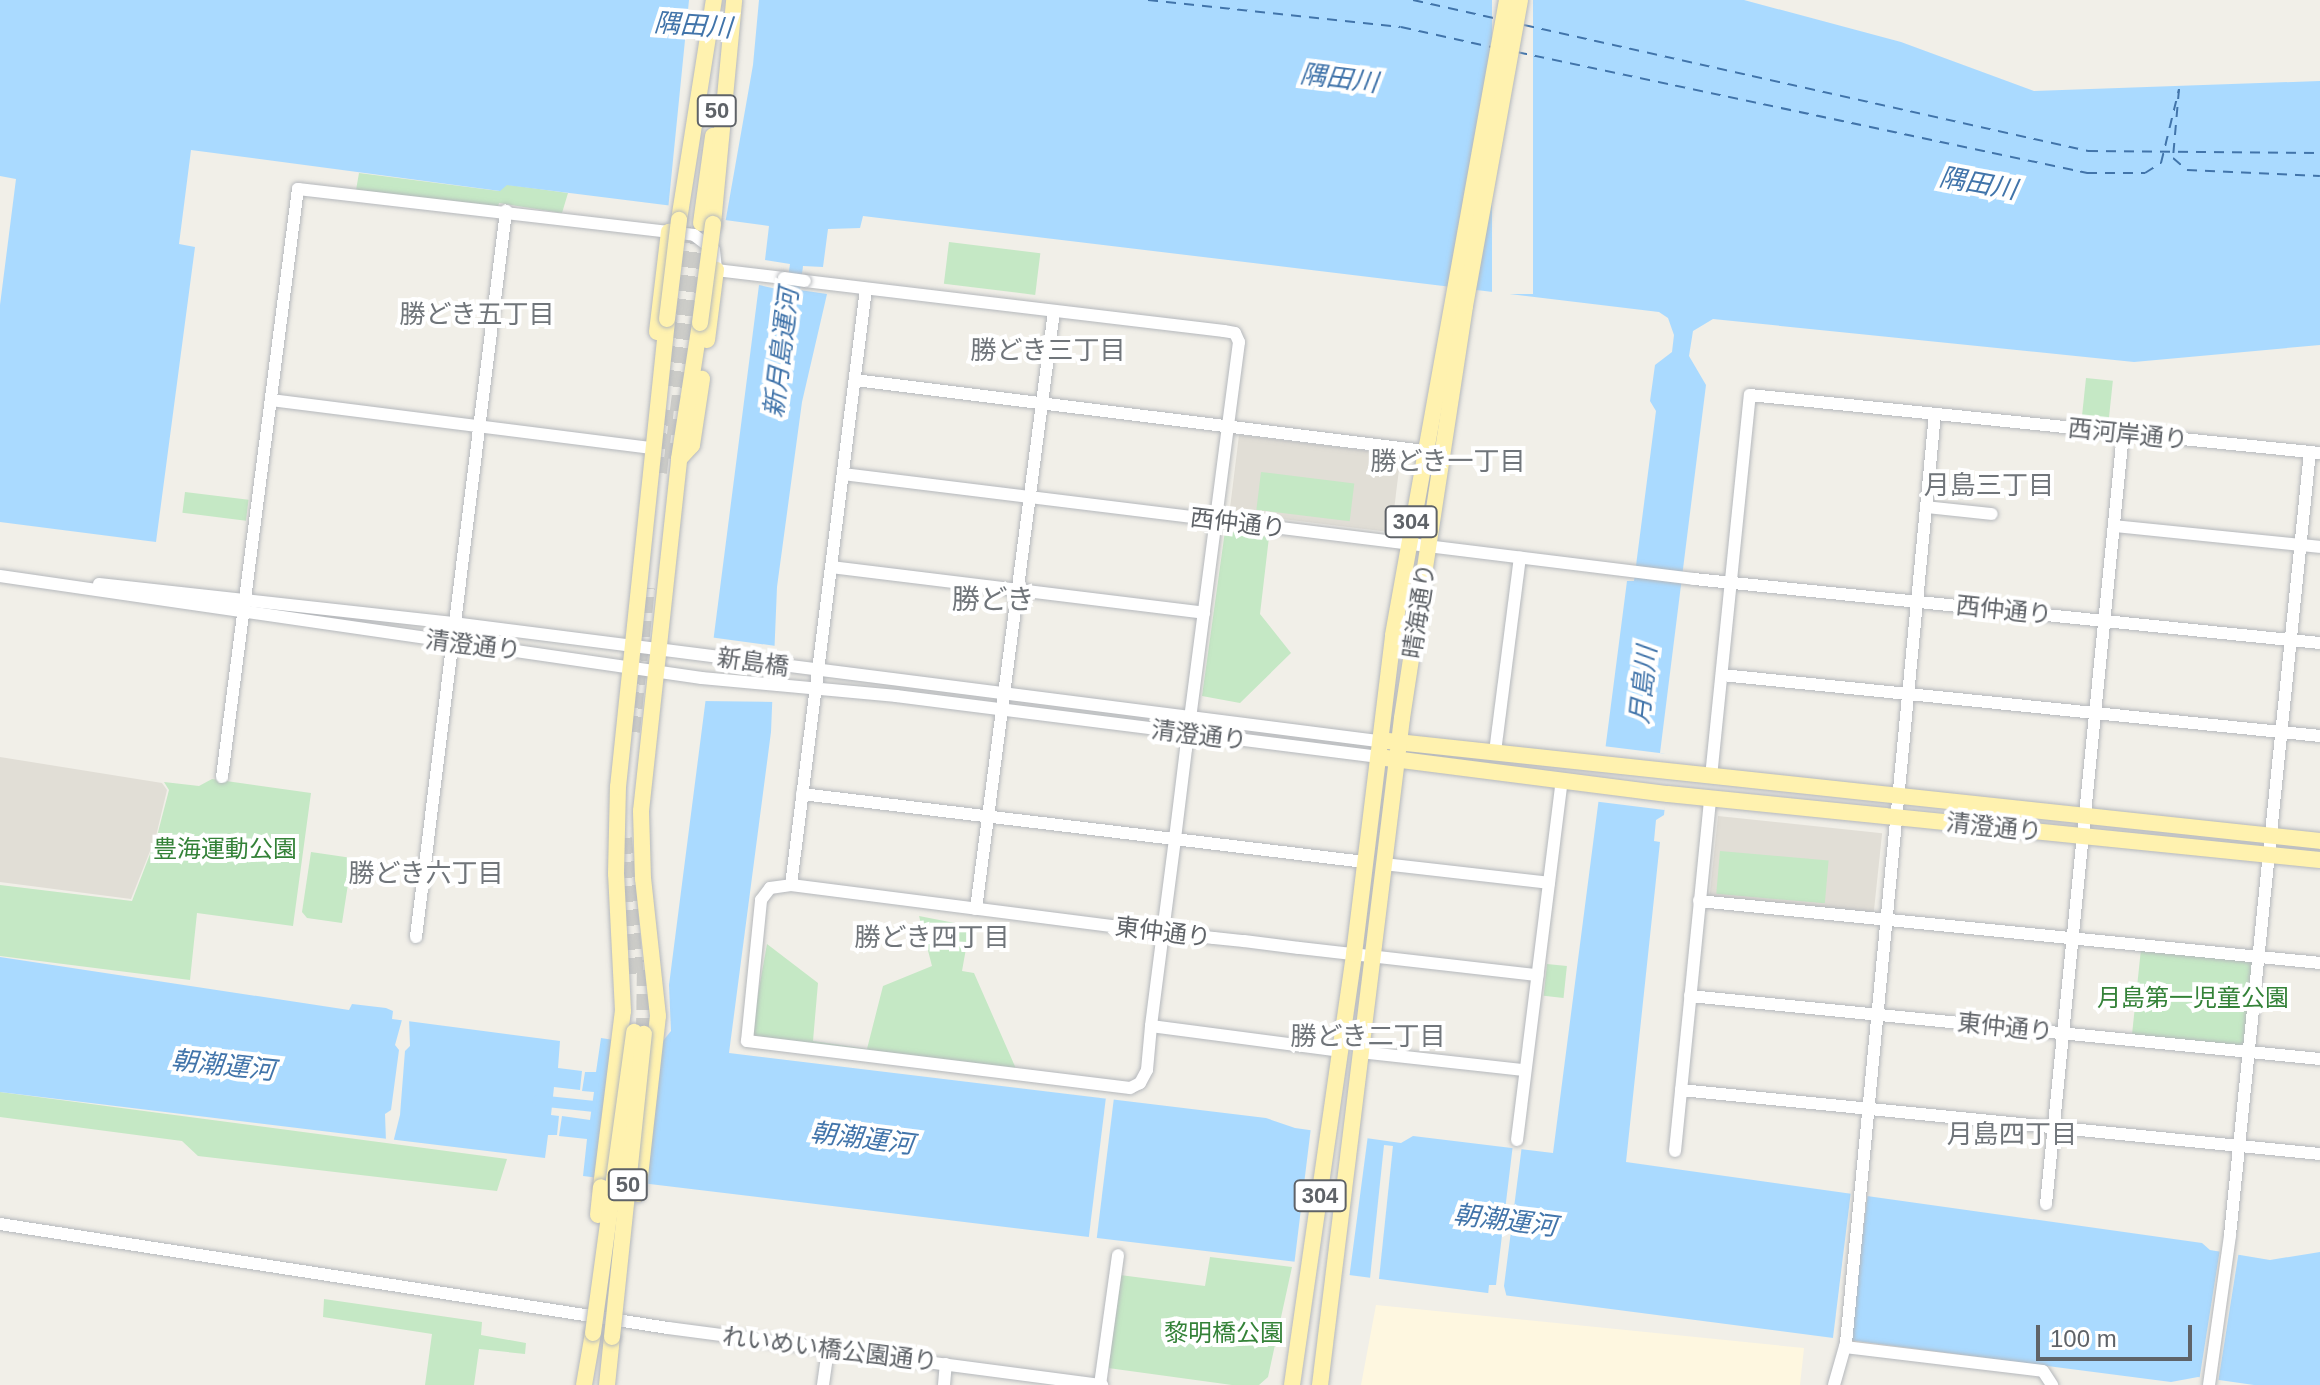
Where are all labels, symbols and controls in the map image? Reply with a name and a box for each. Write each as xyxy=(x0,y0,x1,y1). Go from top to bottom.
water label: 隅田川 xyxy=(653,8,733,44)
water label: 隅田川 xyxy=(1298,59,1380,99)
road number: 50 xyxy=(695,93,739,129)
water label: 隅田川 xyxy=(1937,162,2019,206)
water label: 新月島運河 xyxy=(759,287,805,419)
district label: 勝どき五丁目 xyxy=(399,299,555,331)
district label: 勝どき三丁目 xyxy=(970,335,1126,367)
street label: 西河岸通り xyxy=(2067,413,2189,455)
district label: 勝どき一丁目 xyxy=(1370,446,1526,478)
district label: 月島三丁目 xyxy=(1924,470,2054,502)
street label: 西仲通り xyxy=(1189,503,1287,543)
road number: 304 xyxy=(1383,504,1439,540)
street label: 晴海通り xyxy=(1397,561,1441,661)
district label: 勝どき xyxy=(951,583,1035,617)
street label: 西仲通り xyxy=(1955,591,2053,629)
street label: 清澄通り xyxy=(424,625,522,665)
street label: 新島橋 xyxy=(715,643,791,681)
water label: 月島川 xyxy=(1624,645,1664,725)
street label: 清澄通り xyxy=(1150,715,1248,755)
street label: 清澄通り xyxy=(1945,808,2043,846)
park label: 豊海運動公園 xyxy=(153,835,297,863)
district label: 勝どき六丁目 xyxy=(348,858,504,890)
street label: 東仲通り xyxy=(1114,912,1212,952)
district label: 勝どき四丁目 xyxy=(854,922,1010,954)
park label: 月島第一児童公園 xyxy=(2097,984,2289,1012)
street label: 東仲通り xyxy=(1956,1008,2054,1046)
district label: 勝どき二丁目 xyxy=(1290,1021,1446,1053)
water label: 朝潮運河 xyxy=(170,1045,276,1087)
water label: 朝潮運河 xyxy=(808,1117,916,1161)
district label: 月島四丁目 xyxy=(1947,1119,2077,1151)
road number: 50 xyxy=(606,1167,650,1203)
road number: 304 xyxy=(1292,1178,1348,1214)
water label: 朝潮運河 xyxy=(1451,1199,1559,1243)
scale bar xyxy=(2040,1309,2196,1359)
park label: 黎明橋公園 xyxy=(1164,1319,1284,1347)
street label: れいめい橋公園通り xyxy=(721,1322,939,1376)
text: 100 m xyxy=(2050,1325,2117,1352)

